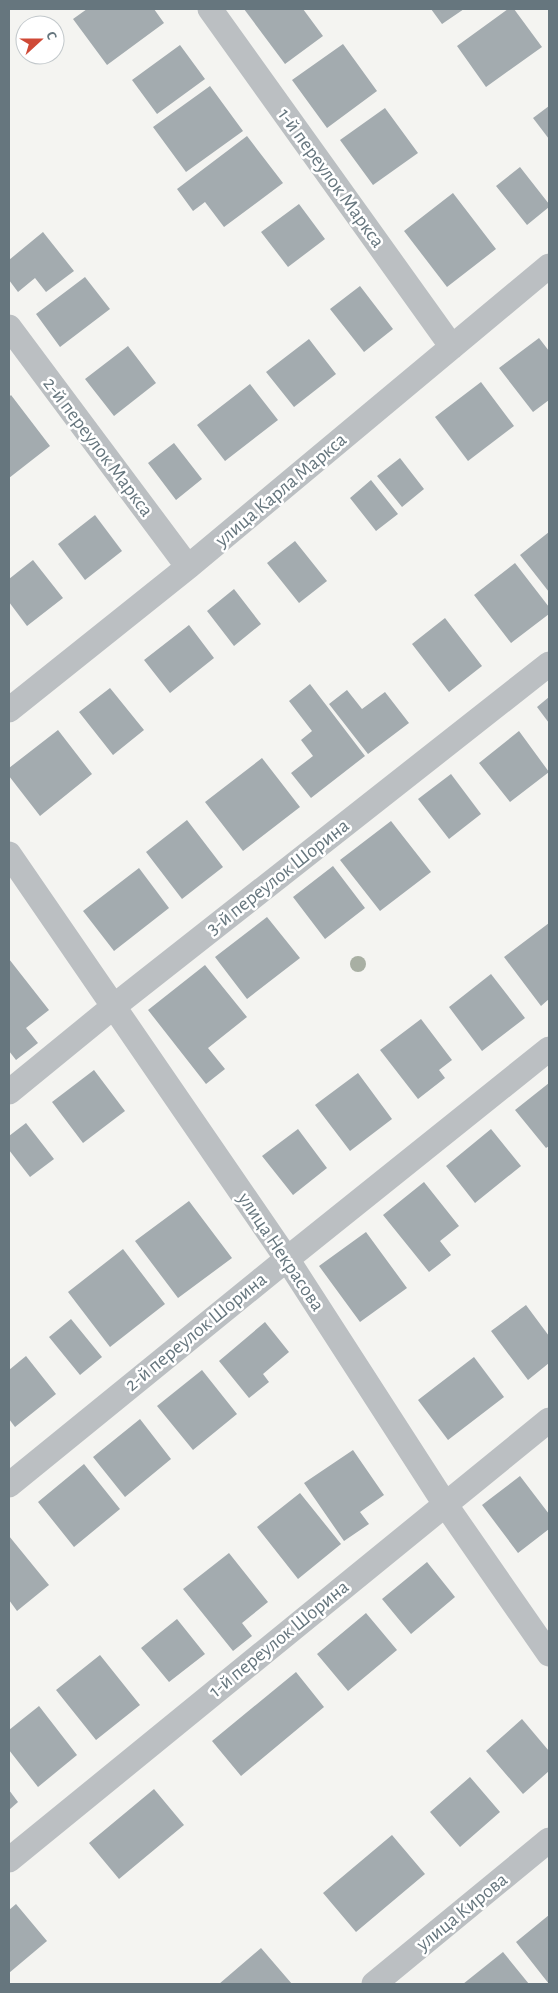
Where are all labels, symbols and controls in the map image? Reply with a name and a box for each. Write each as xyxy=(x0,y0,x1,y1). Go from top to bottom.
north arrow xyxy=(15,15,65,65)
text: С xyxy=(43,30,59,42)
street label: 1-й переулок Маркса xyxy=(274,105,388,251)
street label: 2-й переулок Маркса xyxy=(39,374,157,520)
street label: улица Карла Маркса xyxy=(211,429,350,551)
street label: 3-й переулок Шорина xyxy=(203,815,353,939)
street label: улица Некрасова xyxy=(233,1188,328,1315)
street label: 2-й переулок Шорина xyxy=(121,1269,271,1395)
street label: 1-й переулок Шорина xyxy=(205,1577,353,1701)
street label: улица Кирова xyxy=(412,1869,511,1955)

